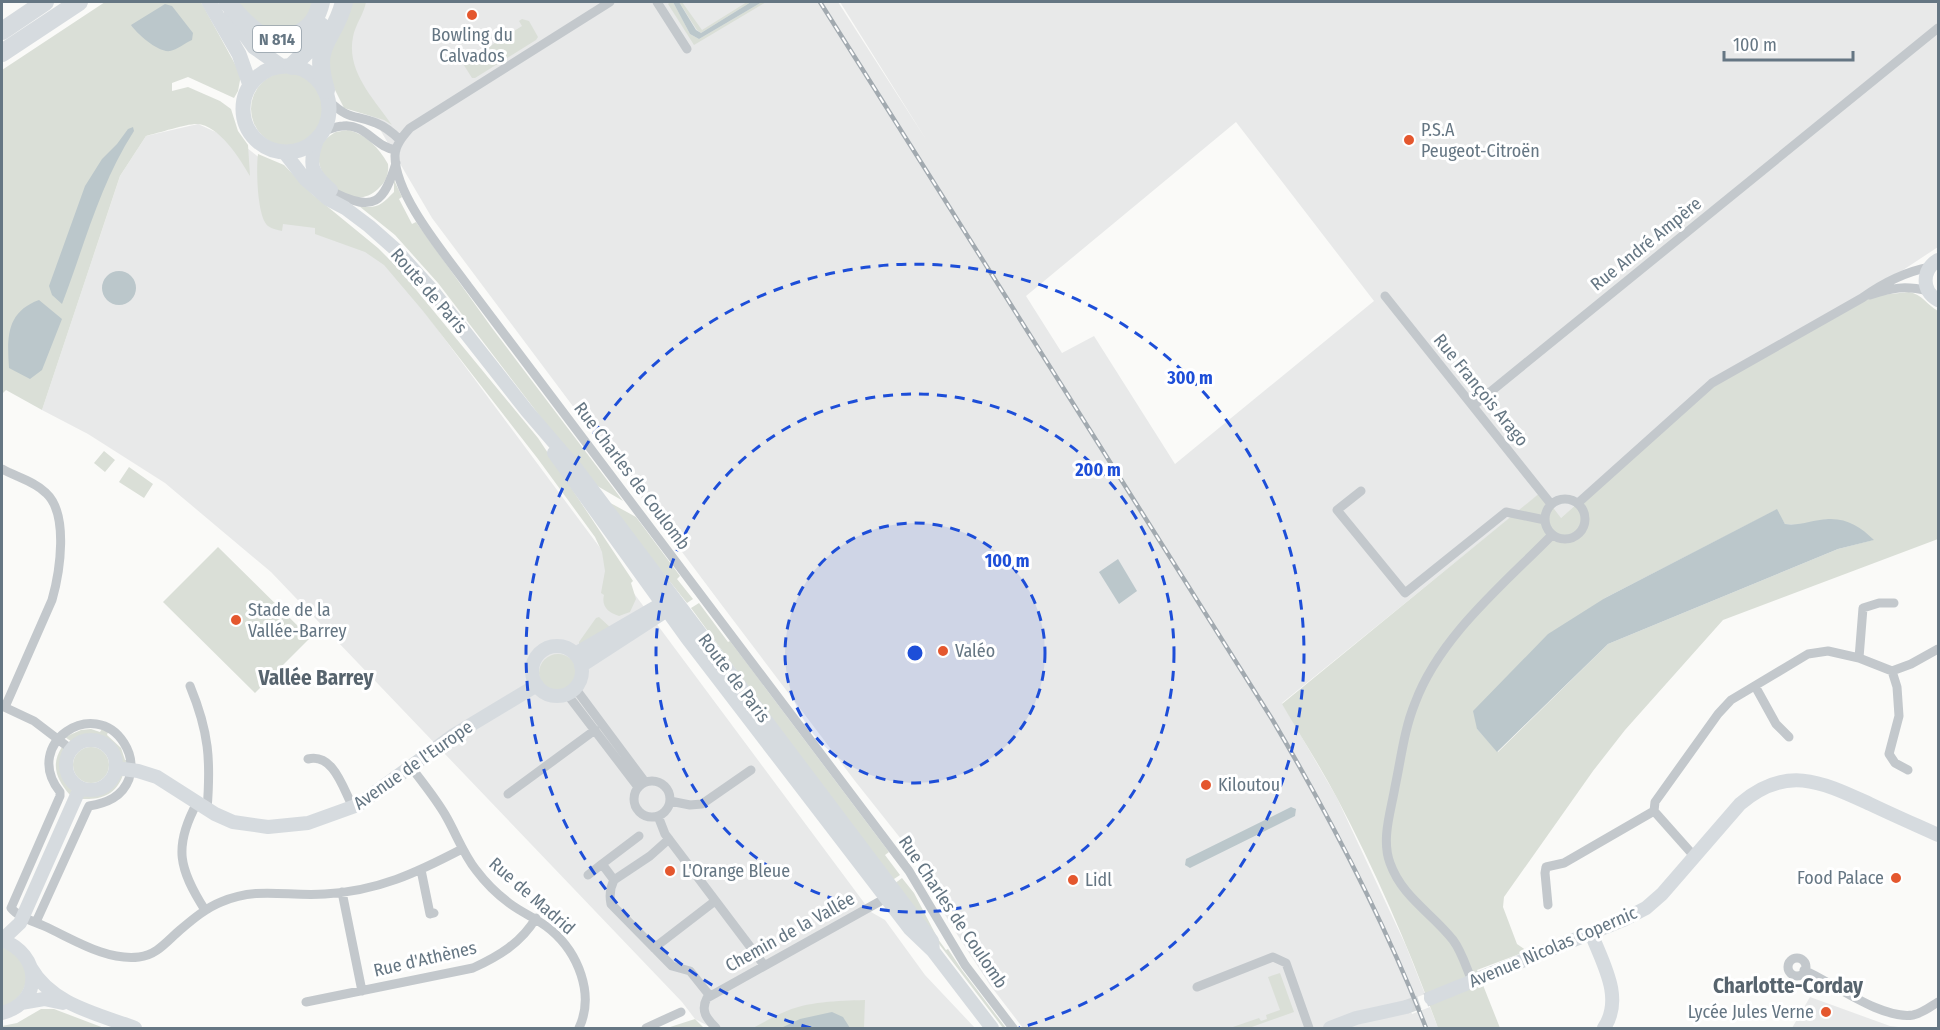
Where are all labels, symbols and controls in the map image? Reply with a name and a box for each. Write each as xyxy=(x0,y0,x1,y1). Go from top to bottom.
marker: Bowling du Calvados xyxy=(465,8,479,22)
place label: Bowling du Calvados xyxy=(431,24,513,67)
scale bar xyxy=(1724,24,1853,62)
road number: N 814 xyxy=(253,26,301,52)
text: 100 m xyxy=(1733,34,1777,56)
place label: P.S.A Peugeot-Citroën xyxy=(1421,119,1540,162)
marker: P.S.A Peugeot-Citroën xyxy=(1402,133,1416,147)
street label: Rue André Ampère xyxy=(1586,192,1706,295)
street label: Route de Paris xyxy=(386,244,472,338)
street label: Rue François Arago xyxy=(1429,329,1533,451)
text: 300 m xyxy=(1166,367,1213,389)
street label: Rue Charles de Coulomb xyxy=(569,398,695,554)
text: 200 m xyxy=(1074,459,1121,481)
text: 100 m xyxy=(985,550,1029,572)
place label: Stade de la Vallée-Barrey xyxy=(248,599,347,642)
marker: Stade de la Vallée-Barrey xyxy=(229,613,243,627)
street label: Route de Paris xyxy=(693,629,775,727)
place label: Valéo xyxy=(955,640,995,662)
centre of rings xyxy=(905,643,925,663)
marker: Valéo xyxy=(936,644,950,658)
district label: Vallée Barrey xyxy=(258,665,374,691)
street label: Avenue de l'Europe xyxy=(349,716,477,814)
place label: Kiloutou xyxy=(1218,774,1280,796)
marker: Kiloutou xyxy=(1199,778,1213,792)
street label: Rue Charles de Coulomb xyxy=(894,832,1012,992)
street label: Rue de Madrid xyxy=(484,853,580,939)
place label: L'Orange Bleue xyxy=(682,860,790,882)
marker: L'Orange Bleue xyxy=(663,864,677,878)
place label: Food Palace xyxy=(1797,867,1884,889)
place label: Lidl xyxy=(1085,869,1112,891)
marker: Food Palace xyxy=(1889,871,1903,885)
marker: Lidl xyxy=(1066,873,1080,887)
street label: Chemin de la Vallée xyxy=(722,887,858,977)
street label: Avenue Nicolas Copernic xyxy=(1466,901,1641,992)
street label: Rue d'Athènes xyxy=(371,936,479,982)
district label: Charlotte-Corday xyxy=(1713,973,1864,999)
place label: Lycée Jules Verne xyxy=(1688,1001,1814,1023)
marker: Lycée Jules Verne xyxy=(1819,1005,1833,1019)

